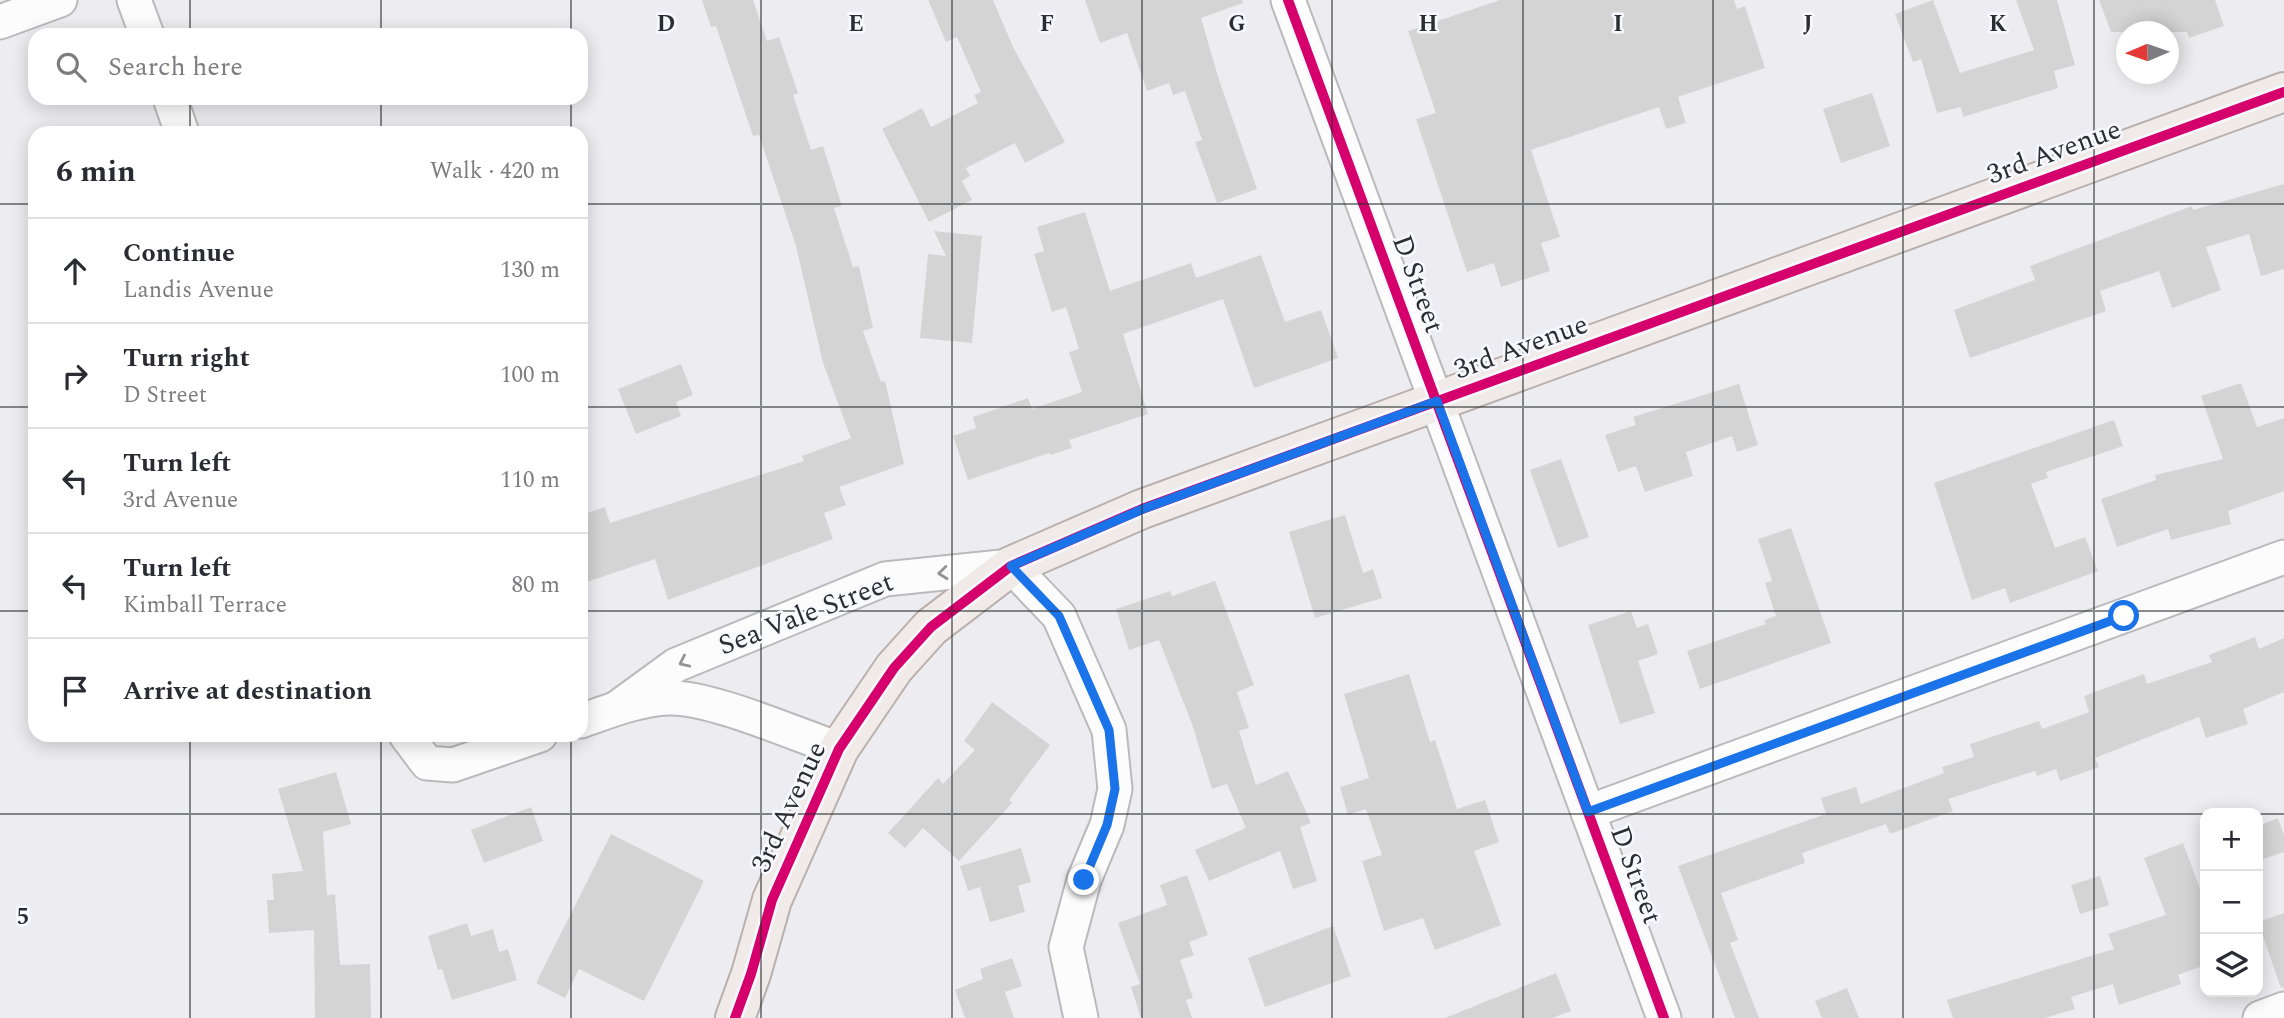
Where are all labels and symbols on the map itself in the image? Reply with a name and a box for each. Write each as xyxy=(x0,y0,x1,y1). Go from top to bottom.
text: D xyxy=(657,7,675,42)
text: E xyxy=(848,7,864,42)
text: F xyxy=(1040,7,1054,42)
text: G xyxy=(1228,7,1246,42)
text: H xyxy=(1418,7,1438,42)
text: I xyxy=(1613,7,1623,42)
text: J xyxy=(1803,7,1813,42)
text: K xyxy=(1989,7,2007,42)
north arrow xyxy=(2116,21,2179,84)
street label: 3rd Avenue xyxy=(1981,108,2127,196)
street label: D Street xyxy=(1380,229,1456,339)
street label: 3rd Avenue xyxy=(1448,303,1594,391)
street label: Sea Vale Street xyxy=(712,561,900,667)
one-way arrow xyxy=(937,565,949,580)
route start xyxy=(2108,600,2139,631)
one-way arrow xyxy=(679,654,691,668)
street label: 3rd Avenue xyxy=(740,734,838,880)
street label: D Street xyxy=(1598,820,1674,930)
route end xyxy=(1068,864,1099,895)
text: 5 xyxy=(17,900,29,935)

